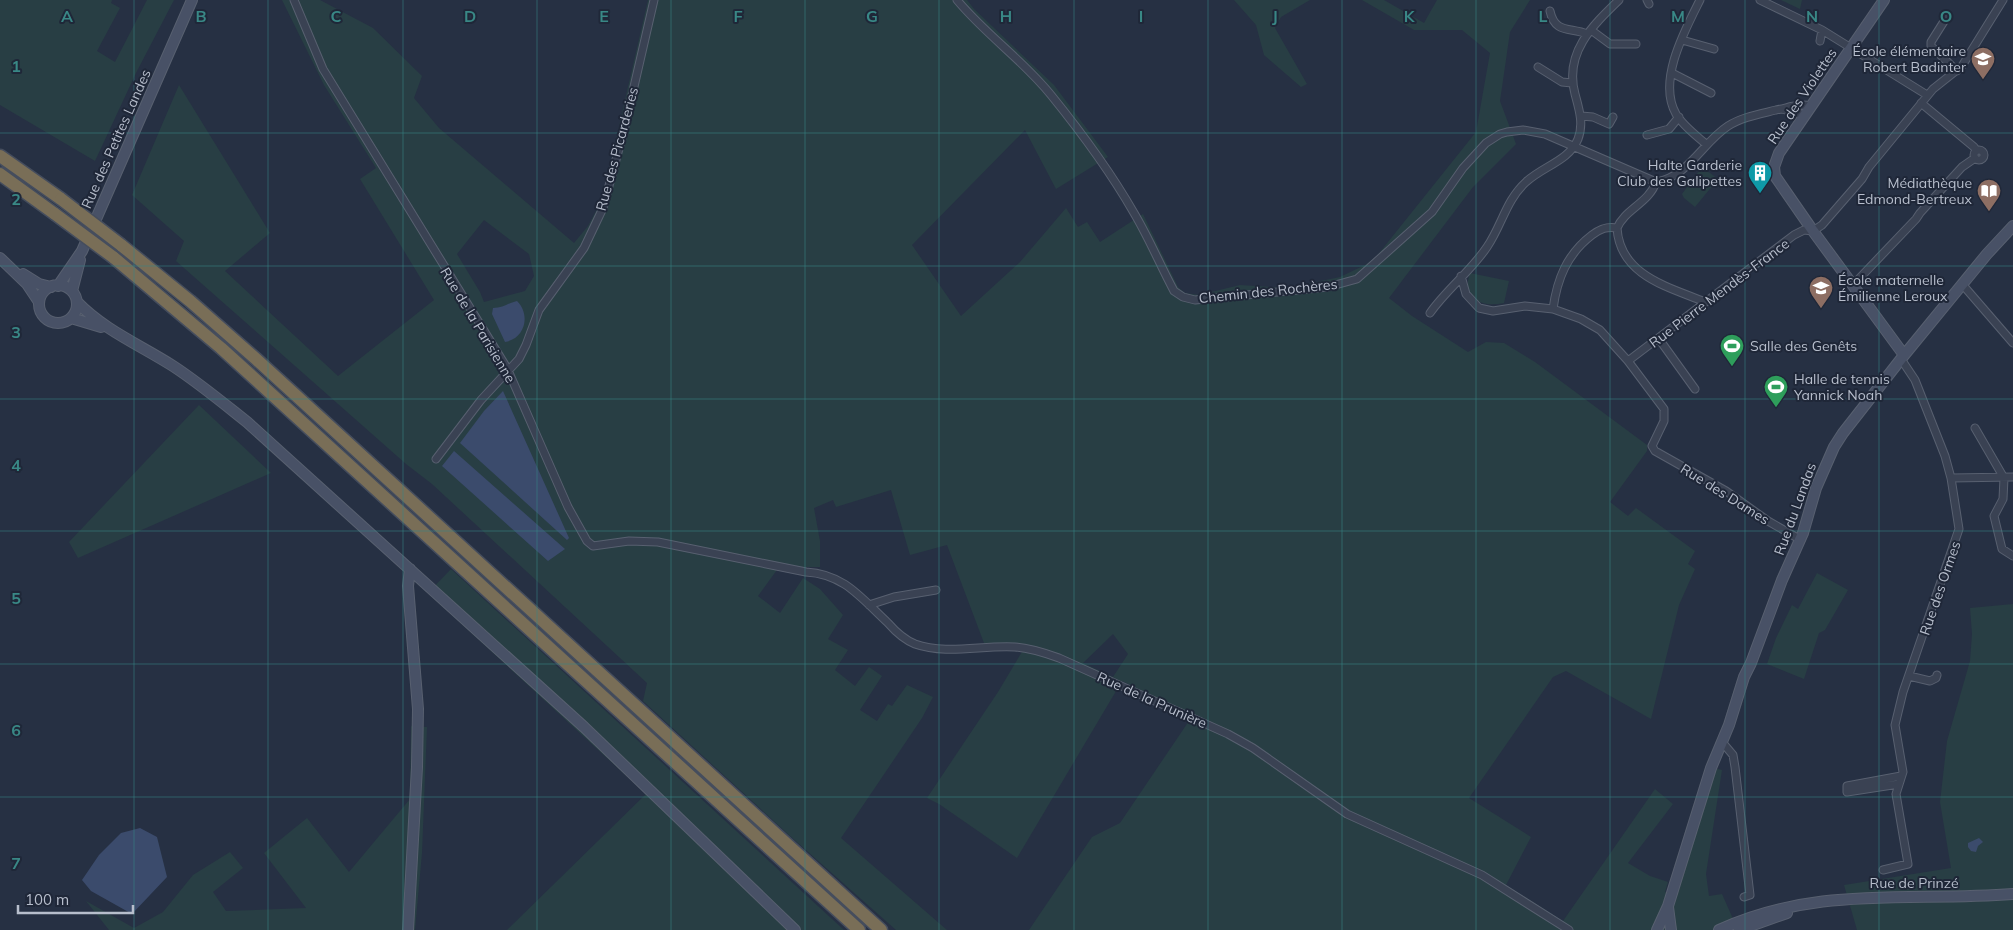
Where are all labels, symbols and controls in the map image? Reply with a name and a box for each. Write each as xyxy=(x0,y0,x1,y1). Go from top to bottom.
text: A xyxy=(61,6,73,26)
text: B xyxy=(195,6,207,26)
text: C xyxy=(331,6,342,26)
text: D xyxy=(464,6,476,26)
text: E xyxy=(599,6,609,26)
text: F xyxy=(733,6,743,26)
text: G xyxy=(866,6,878,26)
text: H xyxy=(1000,6,1012,26)
text: I xyxy=(1139,6,1143,26)
text: J xyxy=(1272,6,1278,26)
text: K xyxy=(1404,6,1416,26)
text: L xyxy=(1539,6,1548,26)
text: M xyxy=(1671,6,1685,26)
text: N xyxy=(1806,6,1818,26)
text: O xyxy=(1940,6,1952,26)
place label: École élémentaire Robert Badinter xyxy=(1853,42,1967,76)
street label: Rue des Violettes xyxy=(1763,45,1841,147)
school or university icon: École élémentaire Robert Badinter xyxy=(1970,46,1996,80)
text: 1 xyxy=(11,56,21,76)
street label: Rue des Petites Landes xyxy=(77,67,155,211)
street label: Rue des Picarderies xyxy=(592,85,642,213)
place label: Halte Garderie Club des Galipettes xyxy=(1617,156,1742,190)
building icon: Halte Garderie Club des Galipettes xyxy=(1747,160,1773,194)
place label: Médiathèque Edmond-Bertreux xyxy=(1857,174,1973,208)
library icon: Médiathèque Edmond-Bertreux xyxy=(1976,178,2002,212)
text: 2 xyxy=(11,189,21,209)
street label: Rue Pierre Mendès-France xyxy=(1645,234,1793,352)
street label: Rue de la Parisienne xyxy=(436,264,520,386)
place label: École maternelle Émilienne Leroux xyxy=(1838,271,1948,305)
street label: Chemin des Rochères xyxy=(1198,275,1338,307)
school or university icon: École maternelle Émilienne Leroux xyxy=(1808,275,1834,309)
text: 3 xyxy=(11,322,21,342)
sports icon: Salle des Genêts xyxy=(1719,333,1745,367)
place label: Salle des Genêts xyxy=(1750,337,1857,355)
place label: Halle de tennis Yannick Noah xyxy=(1793,370,1890,404)
sports icon: Halle de tennis Yannick Noah xyxy=(1763,374,1789,408)
text: 4 xyxy=(11,455,21,475)
street label: Rue des Dames xyxy=(1677,460,1773,529)
street label: Rue du Landas xyxy=(1770,460,1820,558)
street label: Rue des Ormes xyxy=(1915,539,1965,637)
text: 5 xyxy=(11,588,21,608)
street label: Rue de la Prunière xyxy=(1094,668,1210,732)
text: 6 xyxy=(11,720,21,740)
text: 7 xyxy=(11,853,21,873)
street label: Rue de Prinzé xyxy=(1869,874,1959,892)
scale bar xyxy=(18,882,132,914)
text: 100 m xyxy=(25,890,69,909)

